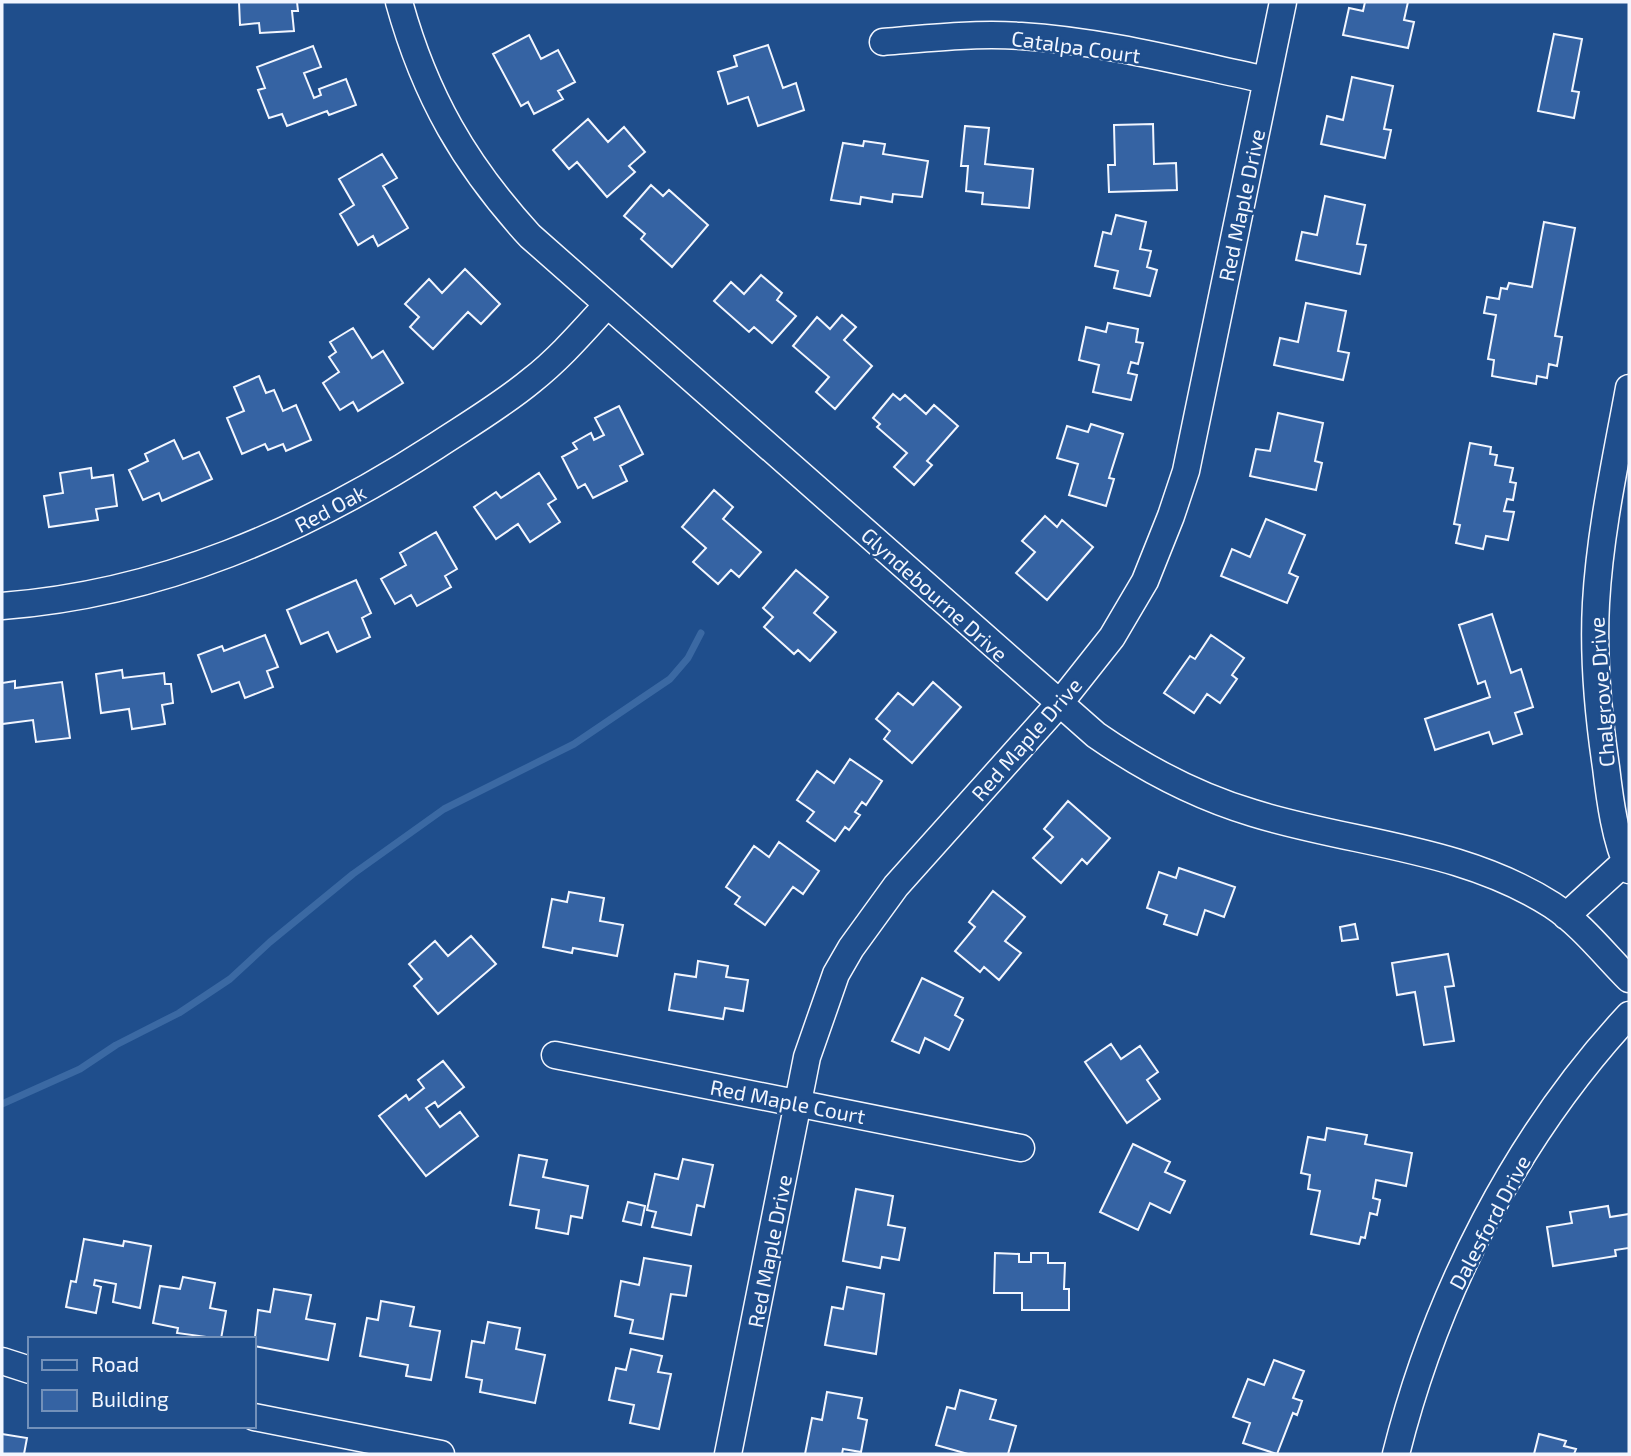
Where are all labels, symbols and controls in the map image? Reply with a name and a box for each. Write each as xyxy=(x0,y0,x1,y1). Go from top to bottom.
street label: Catalpa Court xyxy=(1010,25,1142,67)
street label: Red Maple Drive xyxy=(1213,127,1269,283)
street label: Red Oak xyxy=(290,479,370,537)
street label: Glyndebourne Drive xyxy=(857,522,1013,666)
street label: Chalgrove Drive xyxy=(1583,616,1619,768)
street label: Red Maple Drive xyxy=(966,672,1086,806)
street label: Red Maple Court xyxy=(708,1074,868,1128)
street label: Dalesford Drive xyxy=(1443,1151,1535,1293)
street label: Red Maple Drive xyxy=(742,1173,796,1329)
legend xyxy=(28,1337,256,1428)
text: Road xyxy=(91,1351,139,1376)
text: Building xyxy=(91,1386,169,1411)

